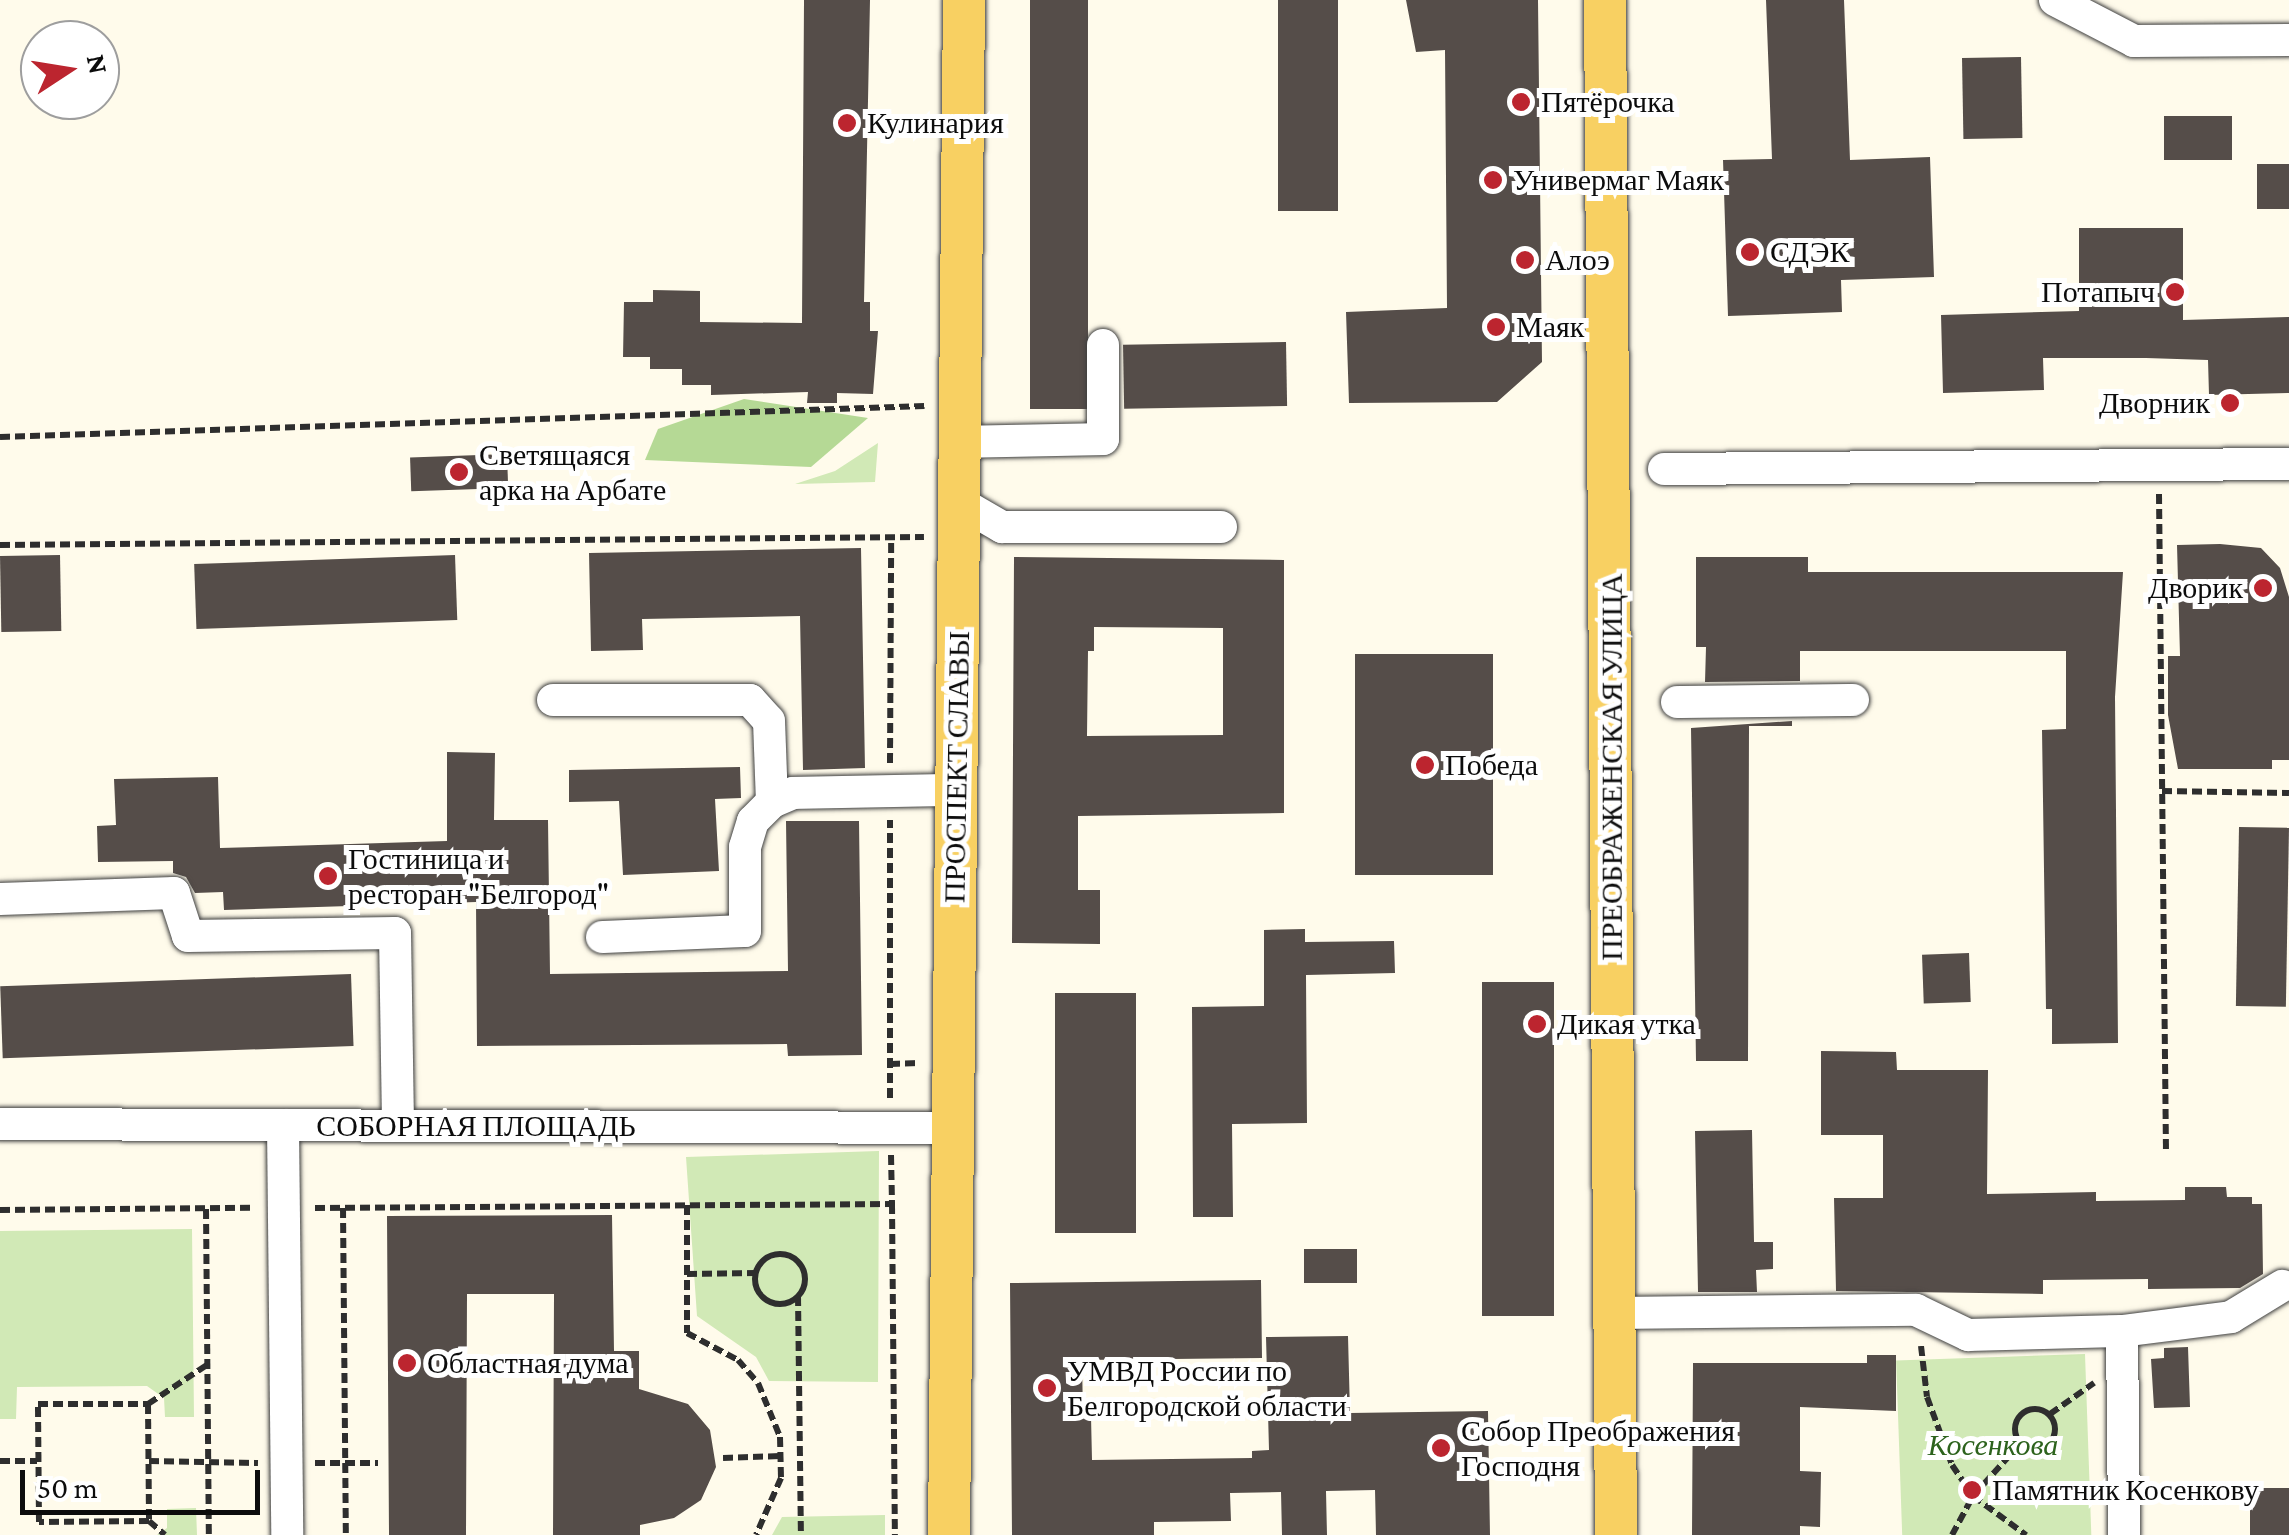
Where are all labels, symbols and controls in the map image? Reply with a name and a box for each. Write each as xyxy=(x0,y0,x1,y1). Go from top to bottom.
north arrow xyxy=(20,20,120,120)
text: N xyxy=(81,52,115,77)
place label: Пятёрочка xyxy=(1541,84,1675,120)
marker: Пятёрочка xyxy=(1510,91,1532,113)
place label: Кулинария xyxy=(867,105,1004,141)
marker: Кулинария xyxy=(836,112,858,134)
place label: Универмаг Маяк xyxy=(1513,162,1724,198)
marker: Универмаг Маяк xyxy=(1482,169,1504,191)
place label: СДЭК xyxy=(1770,234,1850,270)
marker: СДЭК xyxy=(1739,241,1761,263)
place label: Алоэ xyxy=(1545,242,1610,278)
marker: Алоэ xyxy=(1514,249,1536,271)
place label: Потапыч xyxy=(2041,274,2155,310)
marker: Потапыч xyxy=(2164,281,2186,303)
place label: Маяк xyxy=(1516,309,1584,345)
marker: Маяк xyxy=(1485,316,1507,338)
place label: Дворник xyxy=(2099,385,2210,421)
marker: Дворник xyxy=(2219,392,2241,414)
place label: Светящаяся арка на Арбате xyxy=(479,437,666,508)
marker: Светящаяся арка на Арбате xyxy=(448,461,470,483)
place label: Дворик xyxy=(2148,570,2243,606)
street label: ПРЕОБРАЖЕНСКАЯ УЛИЦА xyxy=(1594,573,1630,961)
marker: Дворик xyxy=(2252,577,2274,599)
street label: ПРОСПЕКТ СЛАВЫ xyxy=(937,631,977,903)
place label: Победа xyxy=(1445,747,1538,783)
marker: Победа xyxy=(1414,754,1436,776)
place label: Гостиница и ресторан "Белгород" xyxy=(348,841,609,912)
marker: Гостиница и ресторан "Белгород" xyxy=(317,865,339,887)
place label: Дикая утка xyxy=(1557,1006,1696,1042)
marker: Дикая утка xyxy=(1526,1013,1548,1035)
street label: СОБОРНАЯ ПЛОЩАДЬ xyxy=(316,1108,636,1144)
place label: Областная дума xyxy=(427,1345,629,1381)
marker: Областная дума xyxy=(396,1352,418,1374)
place label: УМВД России по Белгородской области xyxy=(1067,1353,1347,1424)
marker: УМВД России по Белгородской области xyxy=(1036,1377,1058,1399)
place label: Собор Преображения Господня xyxy=(1461,1413,1735,1484)
park label: Косенкова xyxy=(1928,1427,2058,1463)
marker: Собор Преображения Господня xyxy=(1430,1437,1452,1459)
scale bar xyxy=(25,1450,265,1512)
text: 50 m xyxy=(37,1471,98,1504)
place label: Памятник Косенкову xyxy=(1992,1472,2259,1508)
marker: Памятник Косенкову xyxy=(1961,1479,1983,1501)

